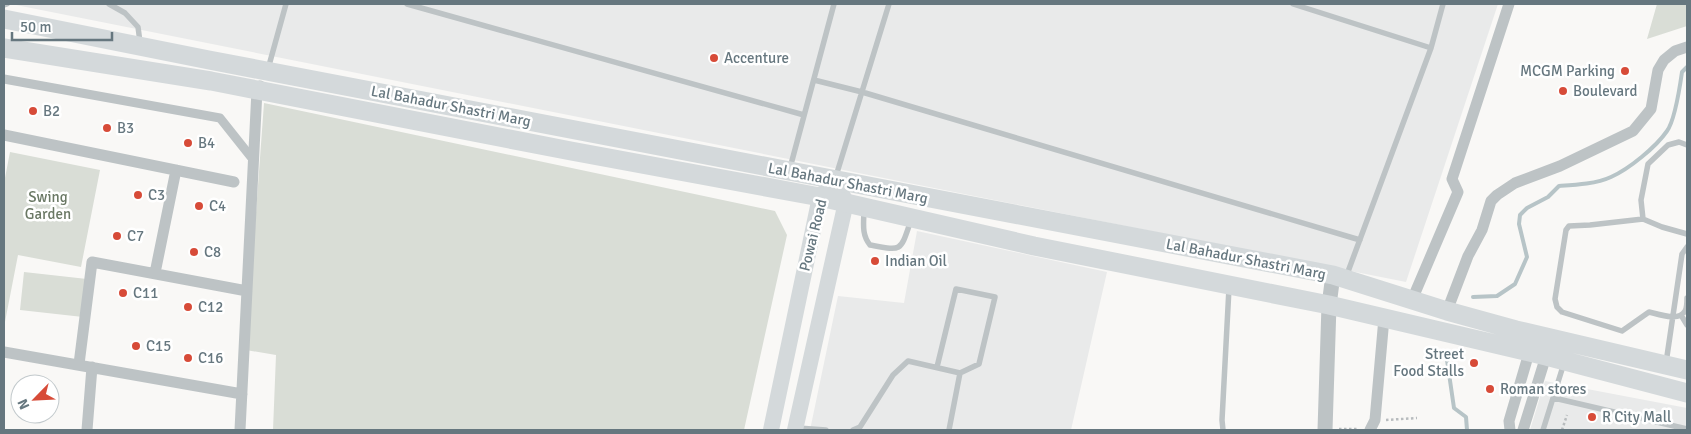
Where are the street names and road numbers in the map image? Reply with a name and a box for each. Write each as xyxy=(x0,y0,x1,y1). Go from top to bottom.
street label: Lal Bahadur Shastri Marg xyxy=(370,82,533,130)
street label: Lal Bahadur Shastri Marg xyxy=(767,159,930,207)
street label: Powai Road xyxy=(795,197,831,273)
street label: Lal Bahadur Shastri Marg xyxy=(1165,235,1328,283)

